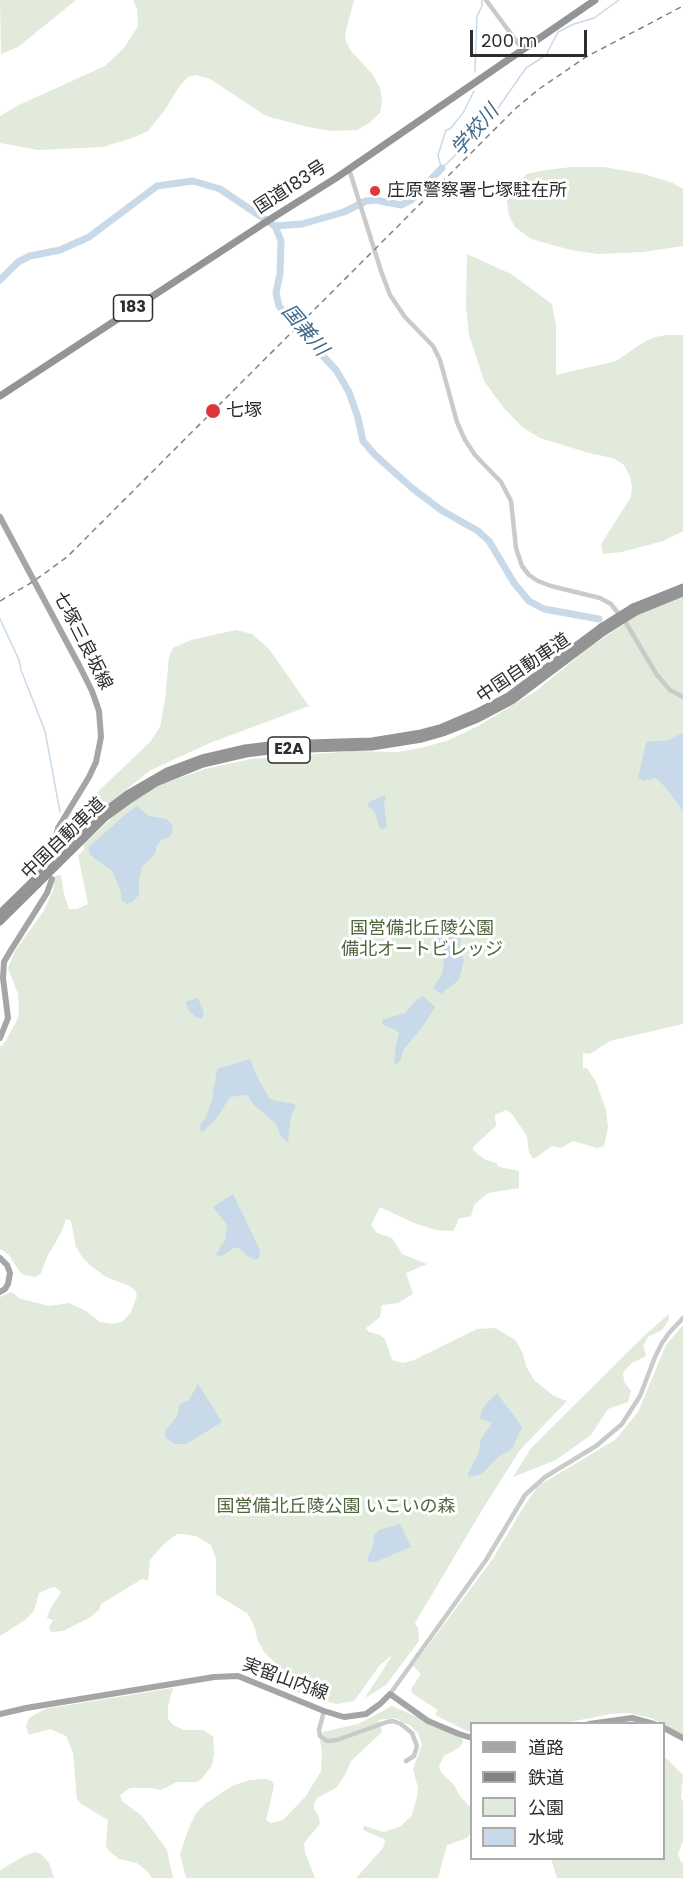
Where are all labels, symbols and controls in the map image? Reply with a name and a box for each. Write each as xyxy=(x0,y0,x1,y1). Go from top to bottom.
scale bar xyxy=(473,18,590,56)
text: 200 m xyxy=(481,28,537,53)
water label: 学校川 xyxy=(447,100,505,162)
street label: 国道183号 xyxy=(251,157,331,219)
place label: 庄原警察署七塚駐在所 xyxy=(387,180,567,202)
marker: 庄原警察署七塚駐在所 xyxy=(368,184,382,198)
road number: 183 xyxy=(114,295,152,321)
water label: 国兼川 xyxy=(276,300,332,362)
place label: 七塚 xyxy=(226,400,262,422)
marker: 七塚 xyxy=(204,402,222,420)
street label: 七塚三良坂線 xyxy=(48,588,116,694)
street label: 中国自動車道 xyxy=(473,630,575,708)
road number: E2A xyxy=(268,737,310,763)
street label: 中国自動車道 xyxy=(18,794,110,884)
park label: 国営備北丘陵公園 備北オートビレッジ xyxy=(341,918,503,960)
park label: 国営備北丘陵公園 いこいの森 xyxy=(217,1496,455,1518)
street label: 実留山内線 xyxy=(239,1654,331,1706)
legend xyxy=(470,1722,665,1860)
text: 道路 xyxy=(528,1735,564,1760)
text: 鉄道 xyxy=(528,1765,564,1790)
text: 公園 xyxy=(528,1795,564,1820)
text: 水域 xyxy=(528,1825,564,1850)

